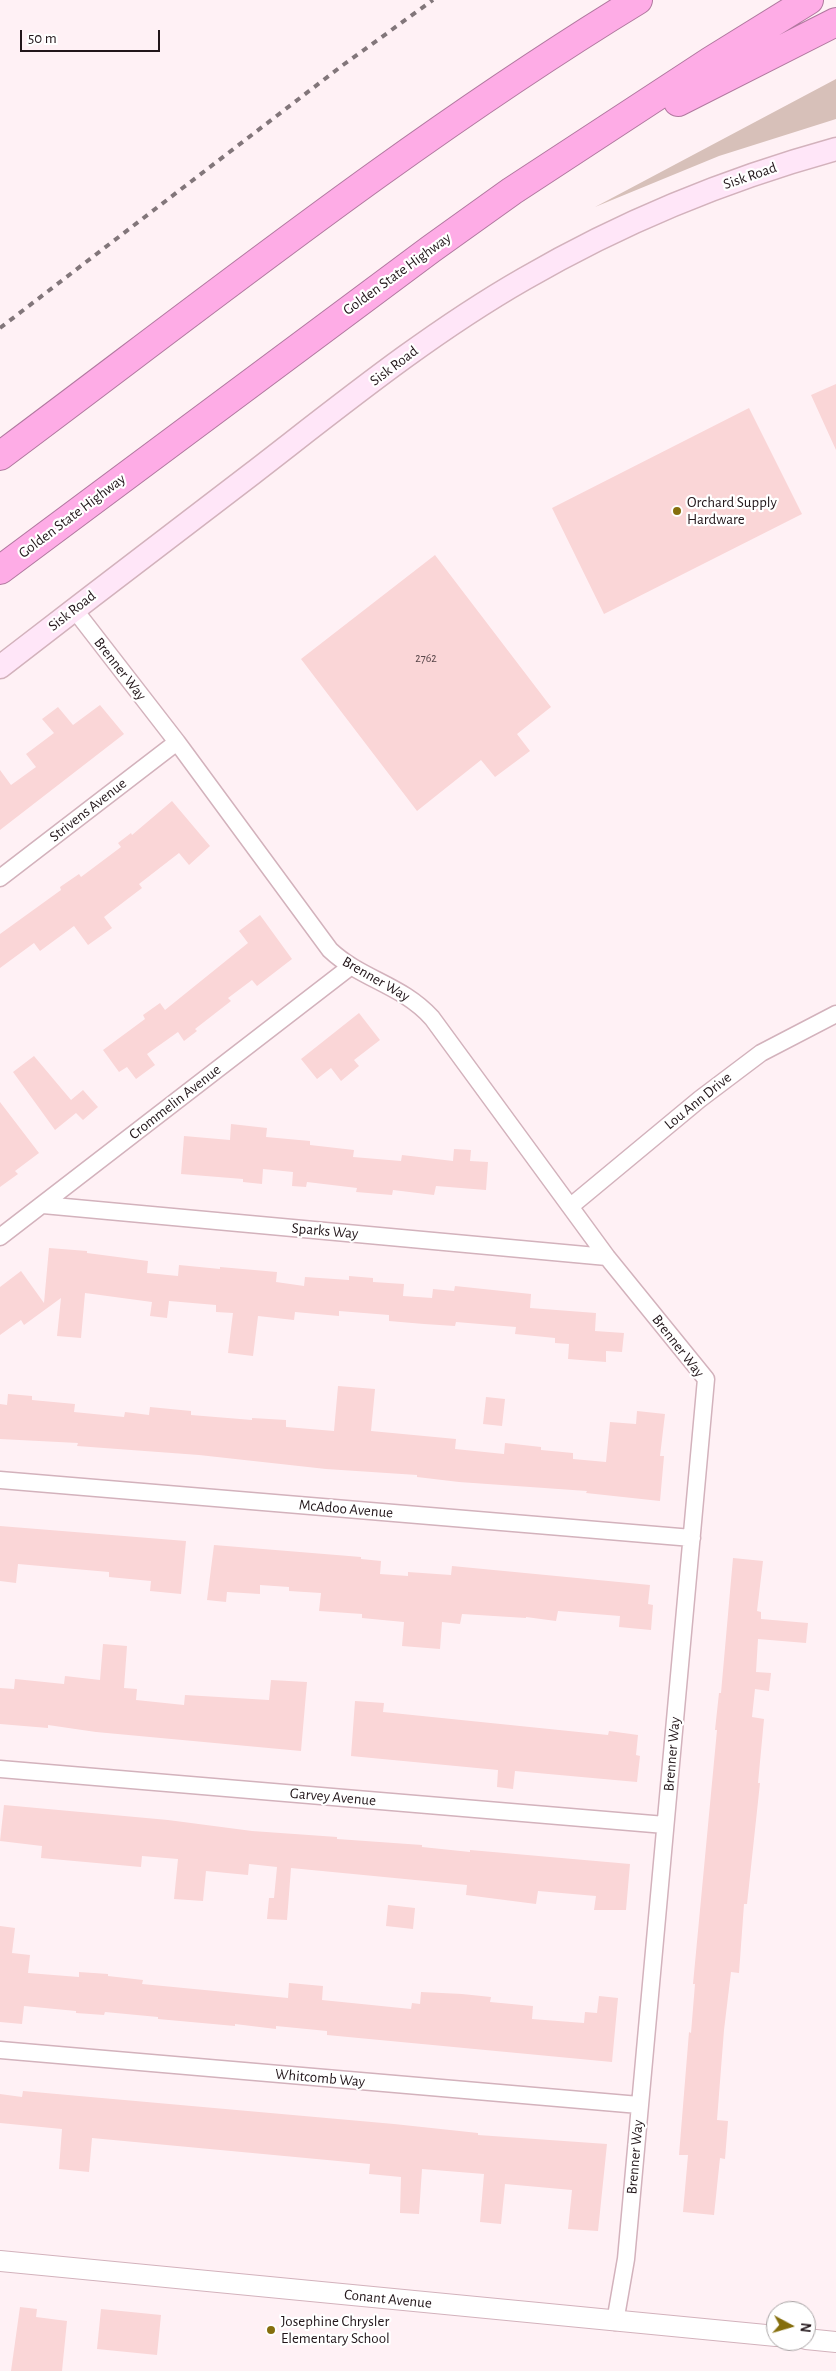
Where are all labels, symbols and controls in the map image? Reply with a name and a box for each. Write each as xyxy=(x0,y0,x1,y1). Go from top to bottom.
scale bar xyxy=(22,20,162,52)
text: 50 m xyxy=(28,31,57,46)
street label: Sisk Road xyxy=(721,158,779,194)
street label: Golden State Highway xyxy=(339,229,455,319)
street label: Sisk Road xyxy=(366,342,422,390)
street label: Golden State Highway xyxy=(15,470,129,562)
place label: Orchard Supply Hardware xyxy=(687,493,777,528)
marker: Orchard Supply Hardware xyxy=(671,505,683,517)
street label: Sisk Road xyxy=(45,587,99,635)
street label: Brenner Way xyxy=(90,634,150,704)
house number: 2762 xyxy=(415,651,437,665)
street label: Strivens Avenue xyxy=(46,774,130,846)
street label: Brenner Way xyxy=(339,952,413,1006)
street label: Crommelin Avenue xyxy=(125,1061,225,1143)
street label: Lou Ann Drive xyxy=(661,1069,735,1133)
street label: Sparks Way xyxy=(291,1219,359,1243)
street label: Brenner Way xyxy=(648,1311,708,1381)
street label: McAdoo Avenue xyxy=(298,1496,394,1522)
street label: Brenner Way xyxy=(660,1716,684,1792)
street label: Garvey Avenue xyxy=(289,1784,377,1810)
street label: Whitcomb Way xyxy=(274,2065,366,2091)
street label: Brenner Way xyxy=(623,2119,647,2195)
street label: Conant Avenue xyxy=(343,2285,433,2313)
north arrow xyxy=(766,2301,816,2351)
place label: Josephine Chrysler Elementary School xyxy=(281,2312,390,2347)
text: N xyxy=(797,2322,812,2333)
marker: Josephine Chrysler Elementary School xyxy=(265,2324,277,2336)

